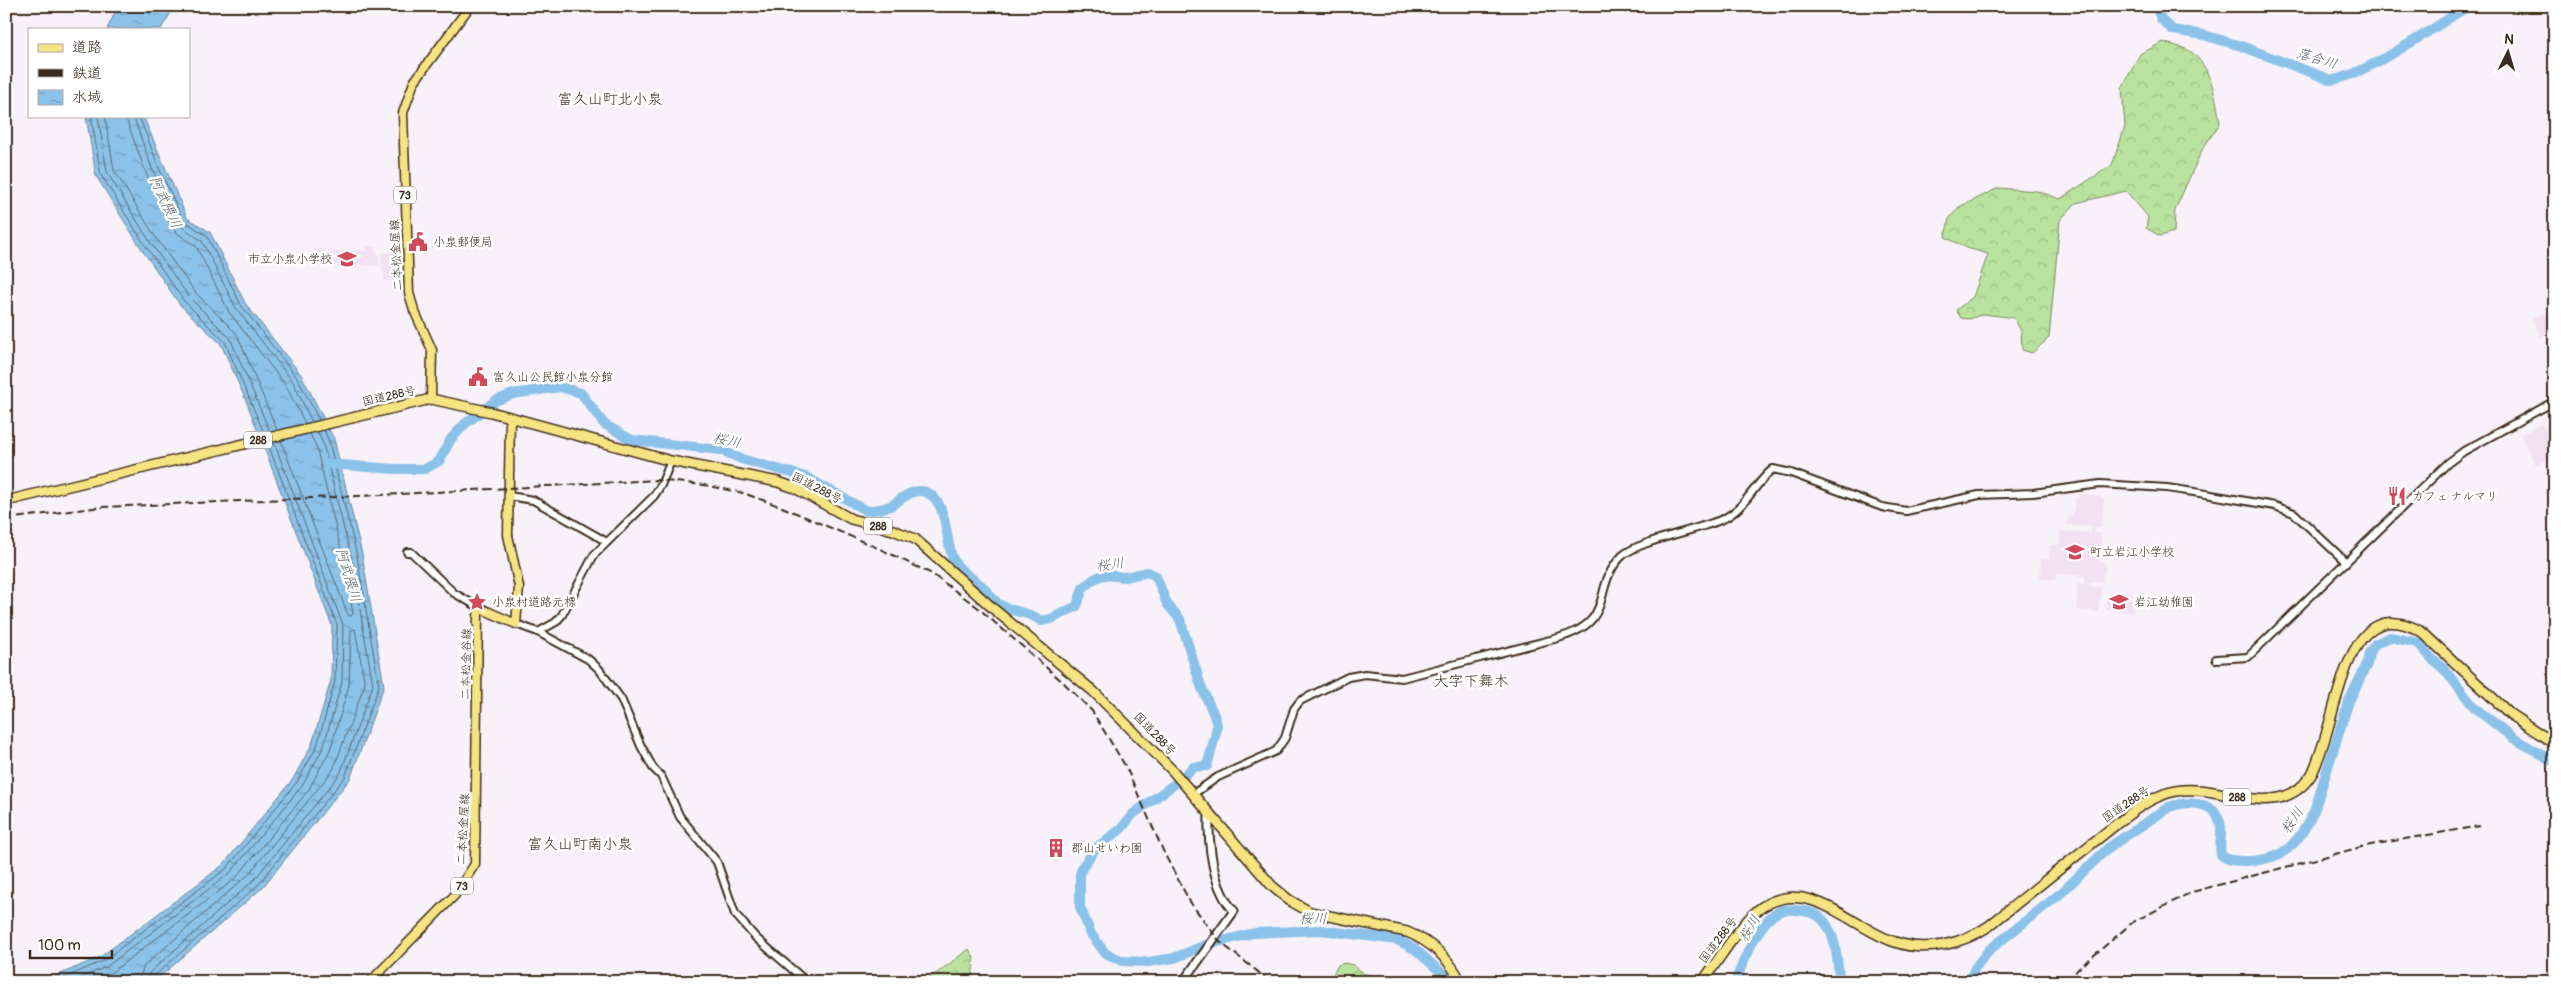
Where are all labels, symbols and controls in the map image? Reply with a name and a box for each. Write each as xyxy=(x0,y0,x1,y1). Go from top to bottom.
legend xyxy=(28,28,190,118)
north arrow xyxy=(2484,28,2534,78)
text: N xyxy=(2504,31,2515,48)
text: 道路 xyxy=(72,38,102,57)
water label: 落合川 xyxy=(2294,44,2339,73)
text: 鉄道 xyxy=(72,64,102,83)
text: 水域 xyxy=(72,88,102,107)
district label: 富久山町北小泉 xyxy=(557,90,663,109)
water label: 阿武隈川 xyxy=(146,173,185,231)
road number: 73 xyxy=(394,186,416,204)
street label: 二本松金屋線 xyxy=(387,219,406,291)
public building icon: 小泉郵便局 xyxy=(407,231,429,253)
place label: 小泉郵便局 xyxy=(433,235,493,250)
school or university icon: 市立小泉小学校 xyxy=(336,248,358,270)
place label: 市立小泉小学校 xyxy=(248,252,332,267)
public building icon: 富久山公民館小泉分館 xyxy=(467,366,489,388)
place label: 富久山公民館小泉分館 xyxy=(493,370,613,385)
street label: 国道288号 xyxy=(361,383,418,410)
water label: 桜川 xyxy=(711,429,742,452)
road number: 288 xyxy=(244,432,272,448)
street label: 国道288号 xyxy=(789,469,845,508)
restaurant icon: カフェ ナルマリ xyxy=(2386,485,2408,507)
place label: カフェ ナルマリ xyxy=(2412,489,2498,504)
road number: 288 xyxy=(864,518,892,534)
school or university icon: 町立岩江小学校 xyxy=(2064,541,2086,563)
place label: 町立岩江小学校 xyxy=(2090,545,2174,560)
water label: 阿武隈川 xyxy=(332,546,365,604)
water label: 桜川 xyxy=(1095,554,1125,575)
place icon: 小泉村道路元標 xyxy=(466,591,488,613)
school or university icon: 岩江幼稚園 xyxy=(2108,591,2130,613)
place label: 小泉村道路元標 xyxy=(492,595,576,610)
place label: 岩江幼稚園 xyxy=(2134,595,2194,610)
street label: 二本松金谷線 xyxy=(458,628,475,700)
district label: 大字下舞木 xyxy=(1433,672,1509,691)
street label: 国道288号 xyxy=(1130,709,1179,759)
street label: 国道288号 xyxy=(2099,783,2153,826)
road number: 288 xyxy=(2223,789,2251,806)
street label: 二本松金屋線 xyxy=(454,793,473,865)
water label: 桜川 xyxy=(2278,804,2307,837)
district label: 富久山町南小泉 xyxy=(527,835,633,854)
building icon: 郡山せいわ園 xyxy=(1045,837,1067,859)
place label: 郡山せいわ園 xyxy=(1071,841,1143,856)
road number: 73 xyxy=(451,878,473,894)
water label: 桜川 xyxy=(1299,910,1327,927)
water label: 桜川 xyxy=(1735,912,1764,945)
street label: 国道288号 xyxy=(1696,914,1741,967)
scale bar xyxy=(30,928,112,960)
text: 100 m xyxy=(38,936,81,955)

